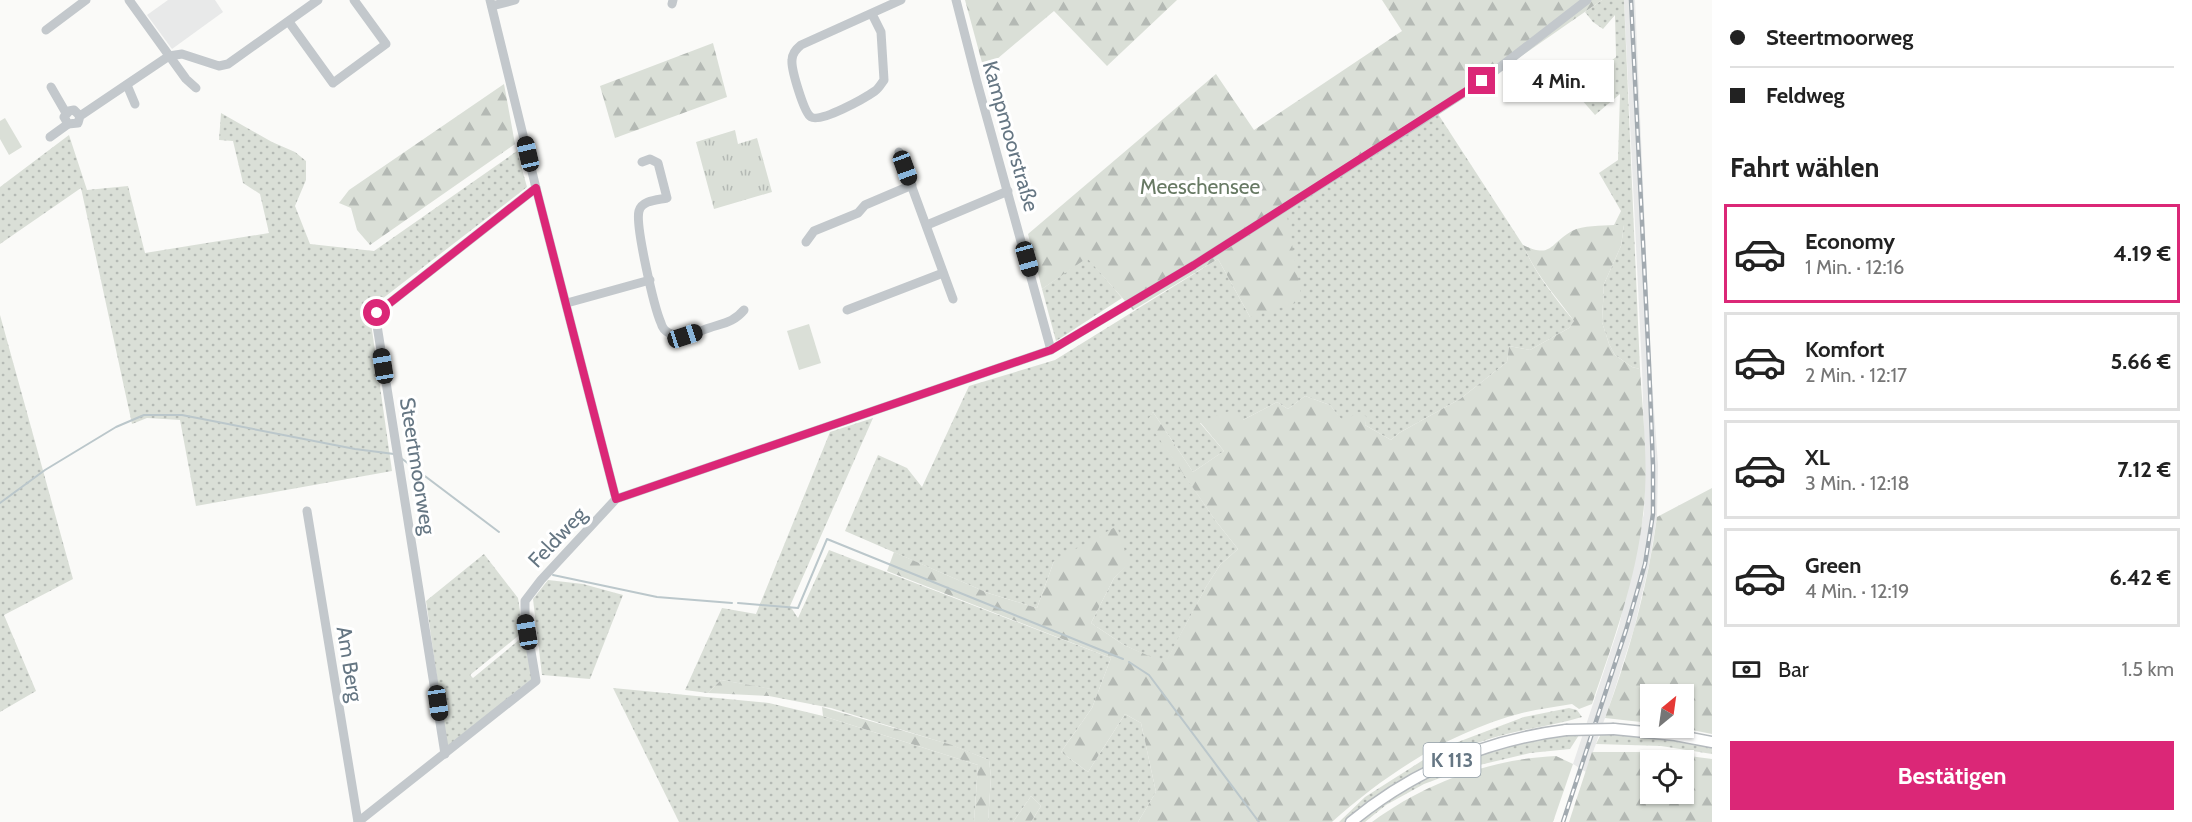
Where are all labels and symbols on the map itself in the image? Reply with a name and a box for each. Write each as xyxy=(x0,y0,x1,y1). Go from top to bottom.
street label: Kampmoorstraße xyxy=(978,58,1044,214)
callout: 4 Min. xyxy=(1503,60,1614,102)
route end xyxy=(1468,67,1495,94)
car xyxy=(515,134,541,174)
car xyxy=(890,148,920,188)
park label: Meeschensee xyxy=(1140,174,1261,199)
car xyxy=(1013,239,1041,279)
route start xyxy=(363,299,390,326)
car xyxy=(665,322,705,350)
car xyxy=(371,347,395,385)
street label: Steertmoorweg xyxy=(395,396,441,537)
street label: Feldweg xyxy=(523,501,592,572)
car xyxy=(515,613,539,651)
street label: Am Berg xyxy=(332,624,368,704)
car xyxy=(427,684,449,722)
north arrow xyxy=(1640,684,1694,738)
road number: K 113 xyxy=(1424,743,1480,777)

